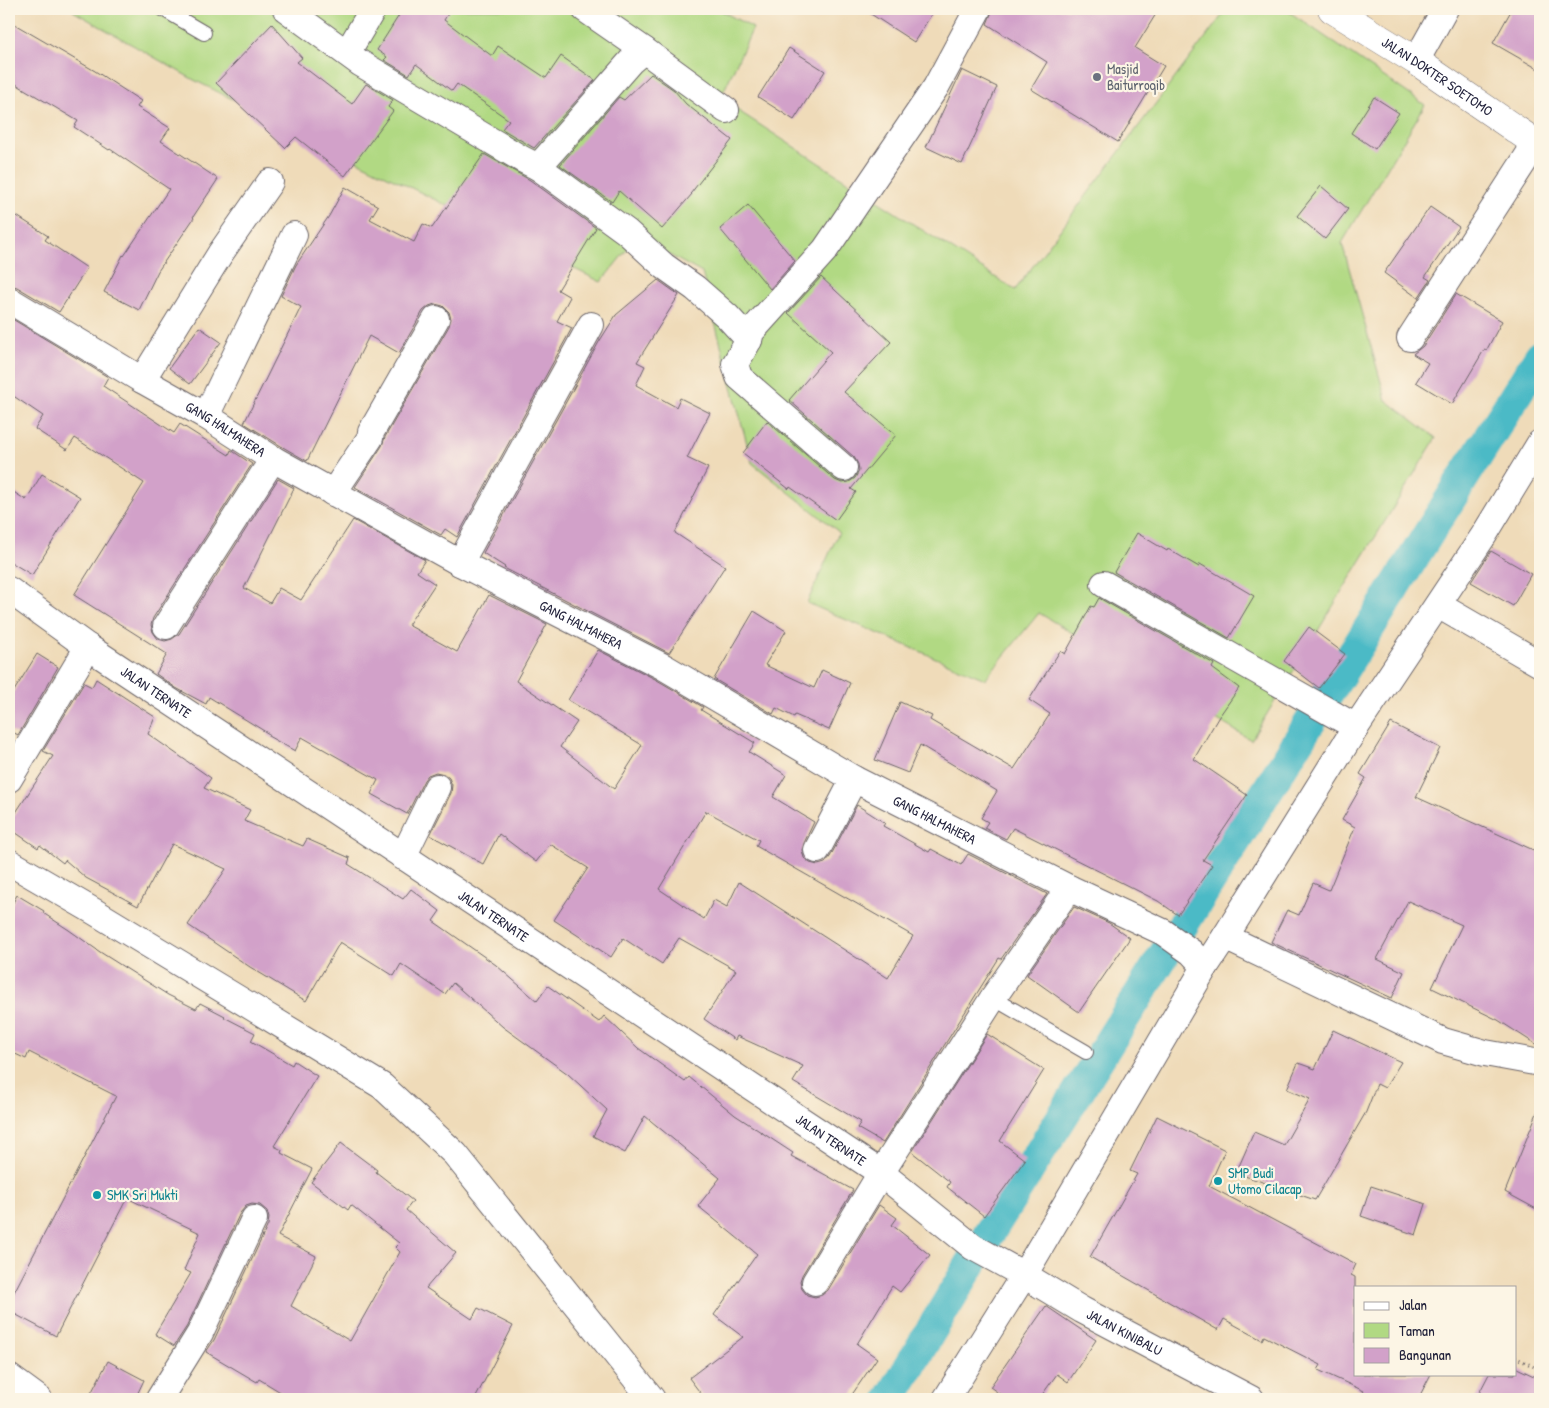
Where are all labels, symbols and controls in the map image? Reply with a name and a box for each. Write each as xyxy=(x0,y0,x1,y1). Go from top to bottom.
street label: JALAN DOKTER SOETOMO xyxy=(1378,32,1497,120)
place label: Masjid Baiturroqib xyxy=(1107,59,1165,95)
marker: Masjid Baiturroqib xyxy=(1091,71,1103,83)
street label: GANG HALMAHERA xyxy=(182,396,269,461)
street label: GANG HALMAHERA xyxy=(536,595,626,653)
street label: JALAN TERNATE xyxy=(117,661,195,722)
street label: GANG HALMAHERA xyxy=(890,790,980,848)
street label: JALAN TERNATE xyxy=(455,885,533,946)
street label: JALAN TERNATE xyxy=(792,1109,870,1170)
place label: SMP Budi Utomo Cilacap xyxy=(1228,1163,1301,1199)
marker: SMP Budi Utomo Cilacap xyxy=(1212,1175,1224,1187)
place label: SMK Sri Mukti xyxy=(107,1185,178,1204)
marker: SMK Sri Mukti xyxy=(91,1189,103,1201)
legend xyxy=(1354,1286,1516,1376)
text: Jalan xyxy=(1399,1294,1427,1315)
street label: JALAN KINIBALU xyxy=(1084,1304,1166,1360)
text: Taman xyxy=(1399,1320,1435,1341)
text: Bangunan xyxy=(1399,1344,1452,1365)

